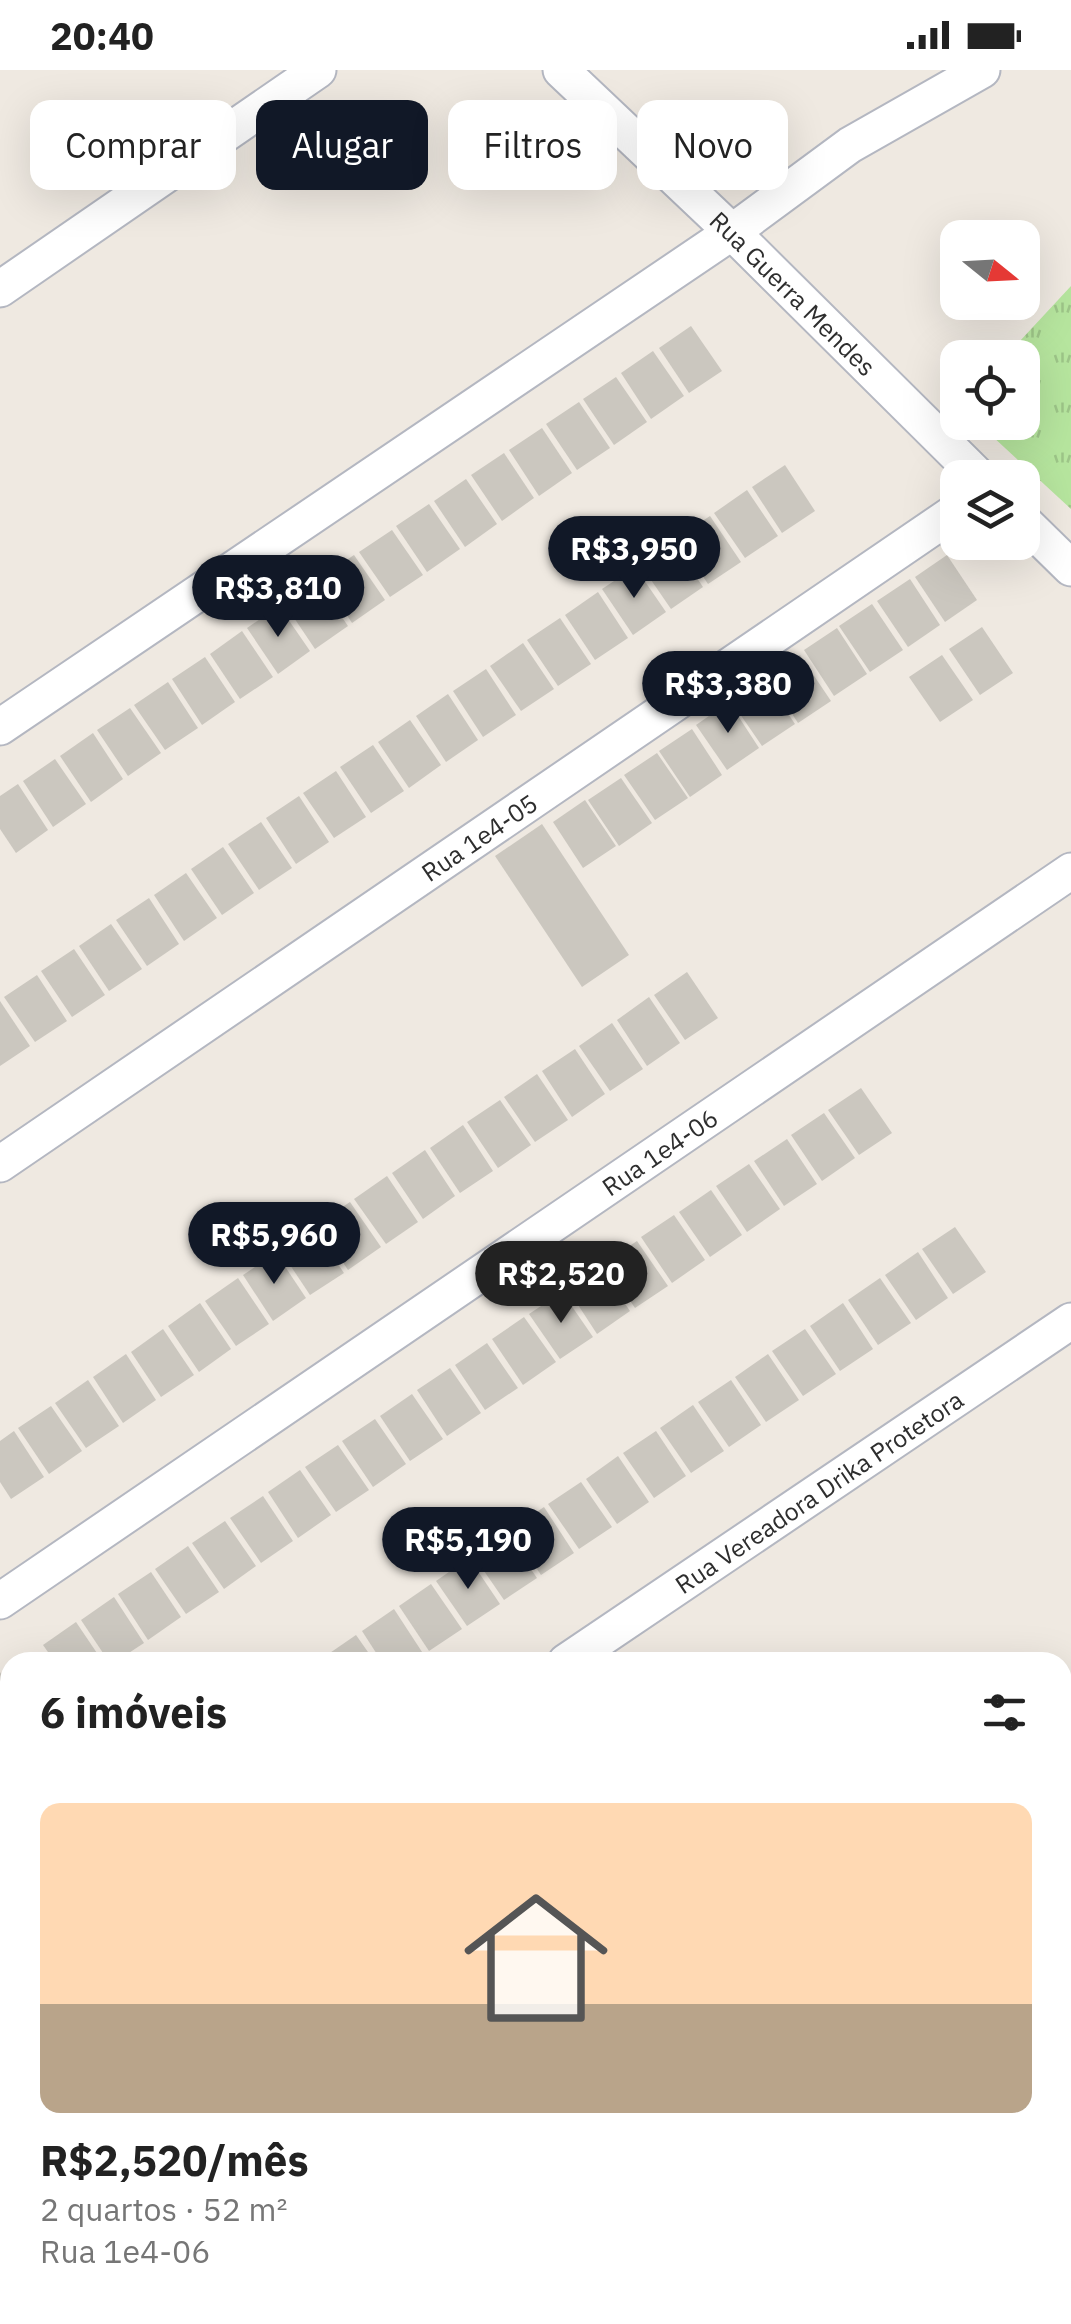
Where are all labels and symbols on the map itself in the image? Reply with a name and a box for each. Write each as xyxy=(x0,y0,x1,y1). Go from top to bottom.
street label: Rua Guerra Mendes xyxy=(703,203,883,382)
north arrow xyxy=(940,220,1040,320)
pin: R$3,950 xyxy=(542,516,726,601)
pin: R$3,810 xyxy=(186,555,370,640)
pin: R$3,380 xyxy=(636,651,820,736)
street label: Rua 1e4-05 xyxy=(415,786,543,888)
street label: Rua 1e4-06 xyxy=(595,1100,724,1203)
pin: R$5,960 xyxy=(182,1202,366,1287)
pin: R$2,520 xyxy=(469,1241,653,1326)
street label: Rua Vereadora Drika Protetora xyxy=(668,1382,969,1600)
pin: R$5,190 xyxy=(376,1507,560,1592)

